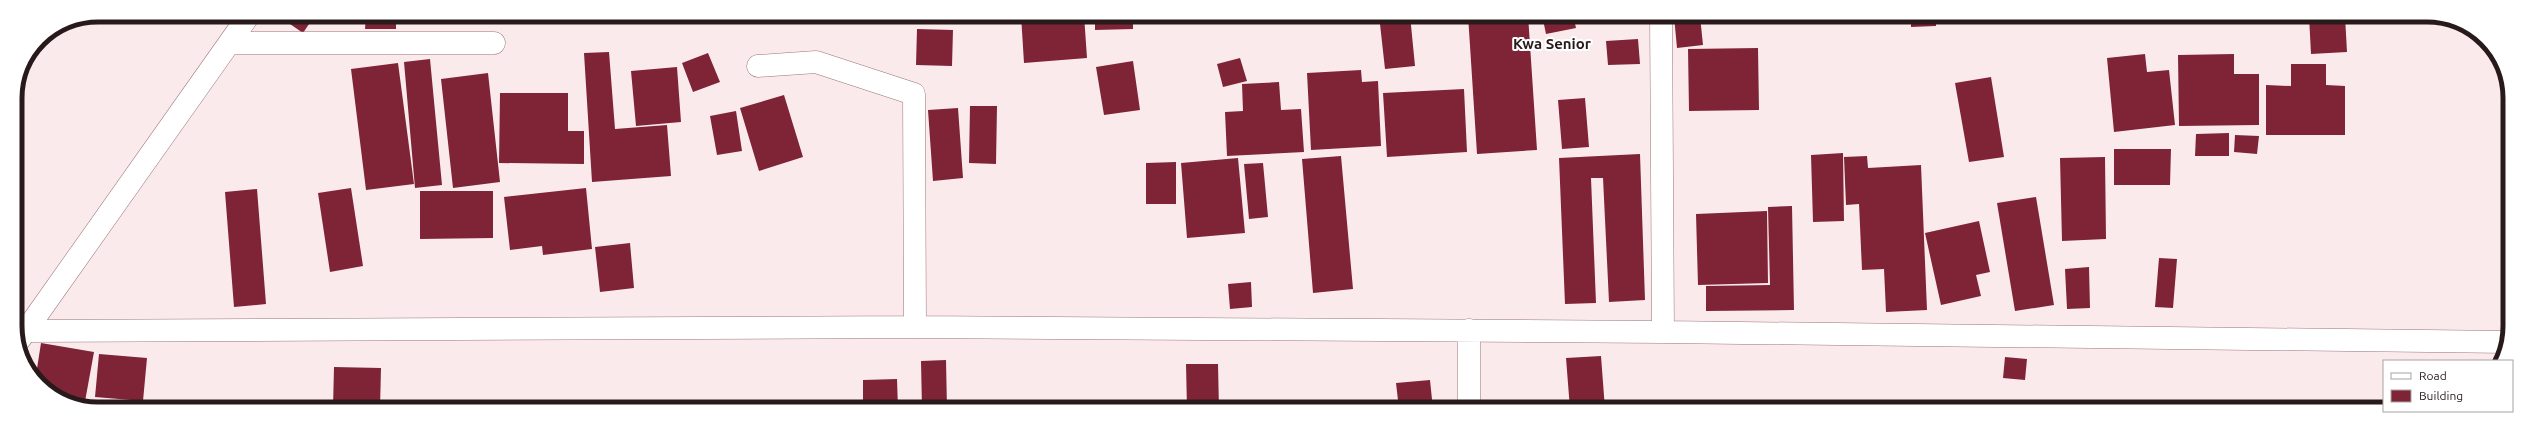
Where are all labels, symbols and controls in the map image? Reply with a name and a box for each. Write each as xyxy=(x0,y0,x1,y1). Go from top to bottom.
district label: Kwa Senior xyxy=(1513,35,1592,52)
legend xyxy=(2383,360,2513,412)
text: Road xyxy=(2419,369,2447,382)
text: Building xyxy=(2419,389,2463,402)

